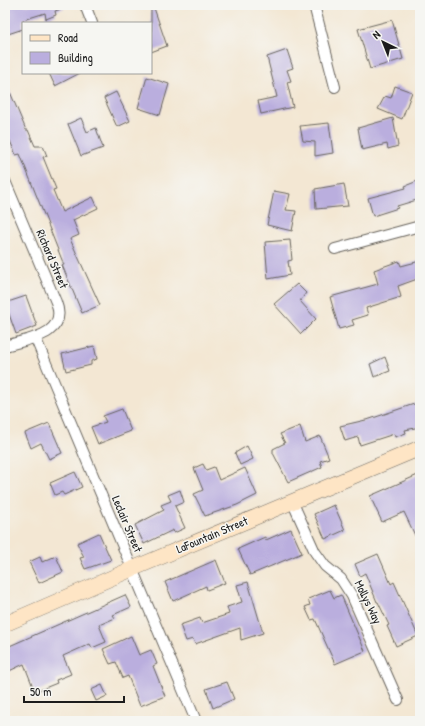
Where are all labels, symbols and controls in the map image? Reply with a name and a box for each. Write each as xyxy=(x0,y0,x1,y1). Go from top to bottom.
legend xyxy=(22,22,152,74)
north arrow xyxy=(363,22,403,62)
text: N xyxy=(369,27,383,42)
text: Road xyxy=(58,29,78,46)
text: Building xyxy=(58,49,93,66)
street label: Richard Street xyxy=(32,227,73,292)
street label: Leclair Street xyxy=(108,493,147,555)
street label: LaFountain Street xyxy=(173,511,251,557)
street label: Mollys Way xyxy=(351,577,386,627)
scale bar xyxy=(24,678,124,704)
text: 50 m xyxy=(30,683,51,700)

